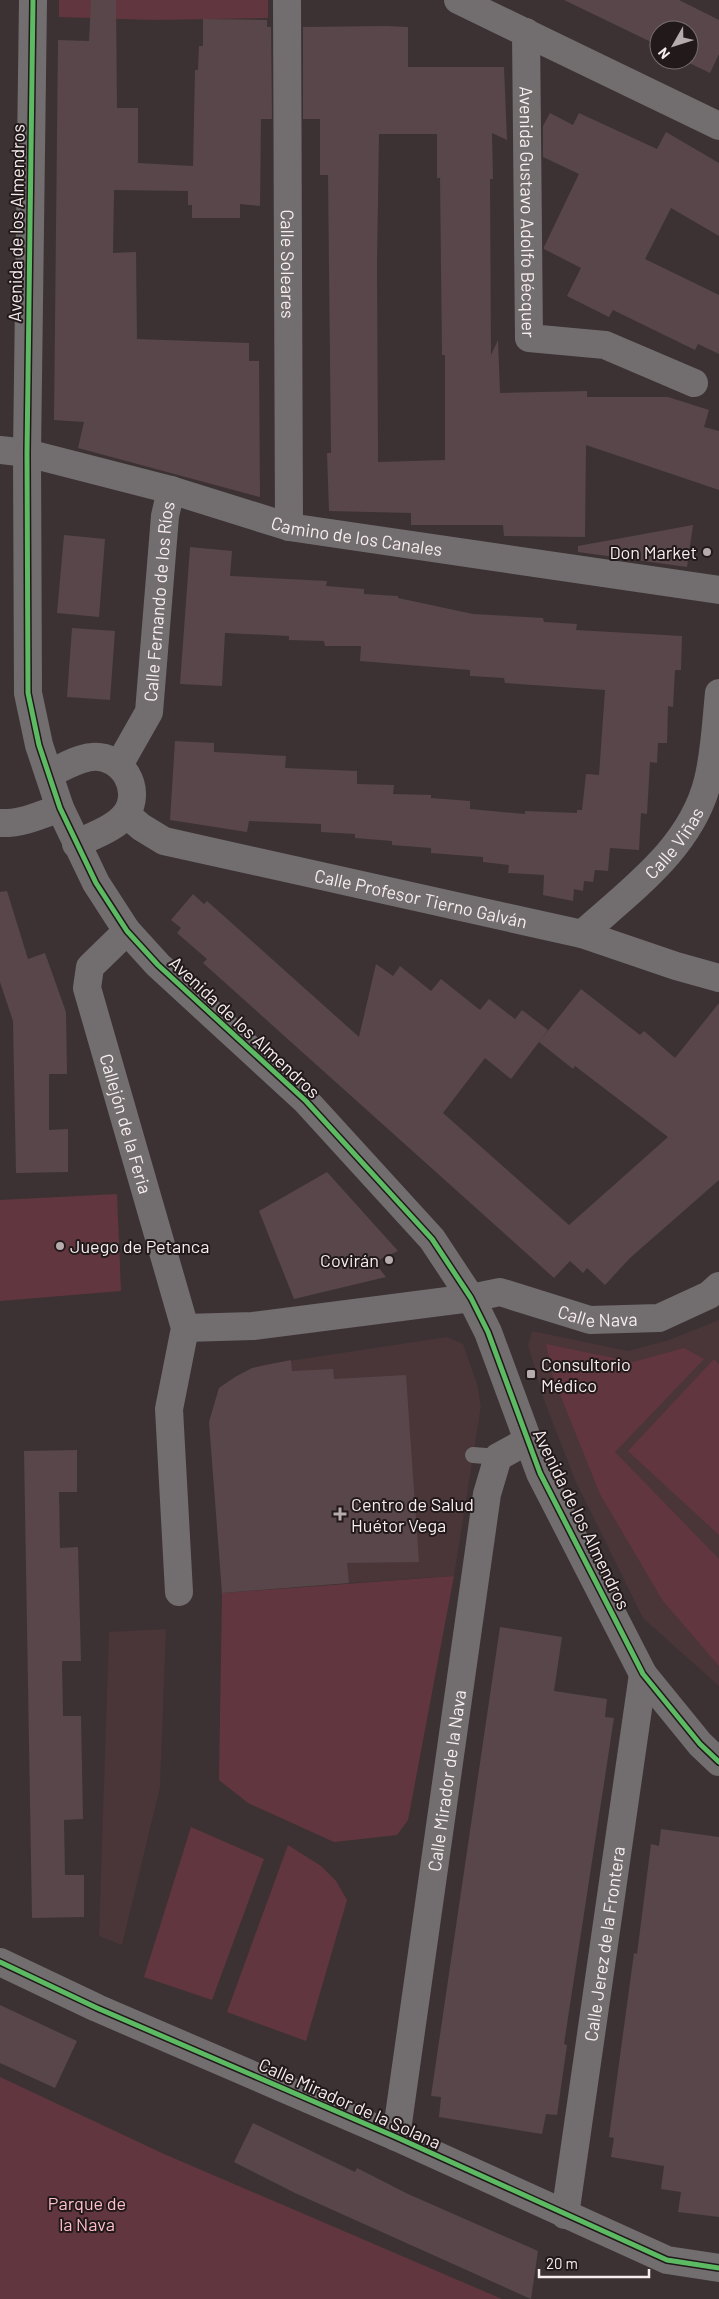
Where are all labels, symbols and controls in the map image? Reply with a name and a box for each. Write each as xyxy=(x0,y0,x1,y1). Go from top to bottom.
north arrow xyxy=(649,20,699,70)
text: N xyxy=(654,45,673,62)
street label: Avenida Gustavo Adolfo Bécquer xyxy=(516,86,540,338)
street label: Avenida de los Almendros xyxy=(3,124,29,322)
street label: Calle Soleares xyxy=(277,209,299,319)
street label: Calle Fernando de los Ríos xyxy=(139,499,179,703)
street label: Camino de los Canales xyxy=(269,511,444,560)
place label: Don Market xyxy=(609,541,697,563)
marker: Don Market xyxy=(701,546,713,558)
street label: Calle Viñas xyxy=(640,804,708,883)
street label: Calle Profesor Tierno Galván xyxy=(313,864,529,932)
street label: Avenida de los Almendros xyxy=(165,951,325,1103)
street label: Callejón de la Feria xyxy=(95,1051,157,1196)
place label: Juego de Petanca xyxy=(70,1235,209,1257)
marker: Juego de Petanca xyxy=(54,1240,66,1252)
place label: Covirán xyxy=(320,1249,379,1271)
marker: Covirán xyxy=(383,1254,395,1266)
street label: Calle Nava xyxy=(555,1300,638,1331)
place label: Consultorio Médico xyxy=(541,1353,631,1396)
marker: Consultorio Médico xyxy=(525,1368,537,1380)
street label: Avenida de los Almendros xyxy=(529,1425,635,1613)
place label: Centro de Salud Huétor Vega xyxy=(351,1493,474,1536)
marker: Centro de Salud Huétor Vega xyxy=(333,1507,347,1521)
street label: Calle Mirador de la Nava xyxy=(423,1688,470,1873)
street label: Calle Jerez de la Frontera xyxy=(579,1845,629,2043)
street label: Calle Mirador de la Solana xyxy=(256,2053,444,2153)
park label: Parque de la Nava xyxy=(48,2192,126,2235)
scale bar xyxy=(539,2246,649,2278)
text: 20 m xyxy=(546,2254,578,2272)

